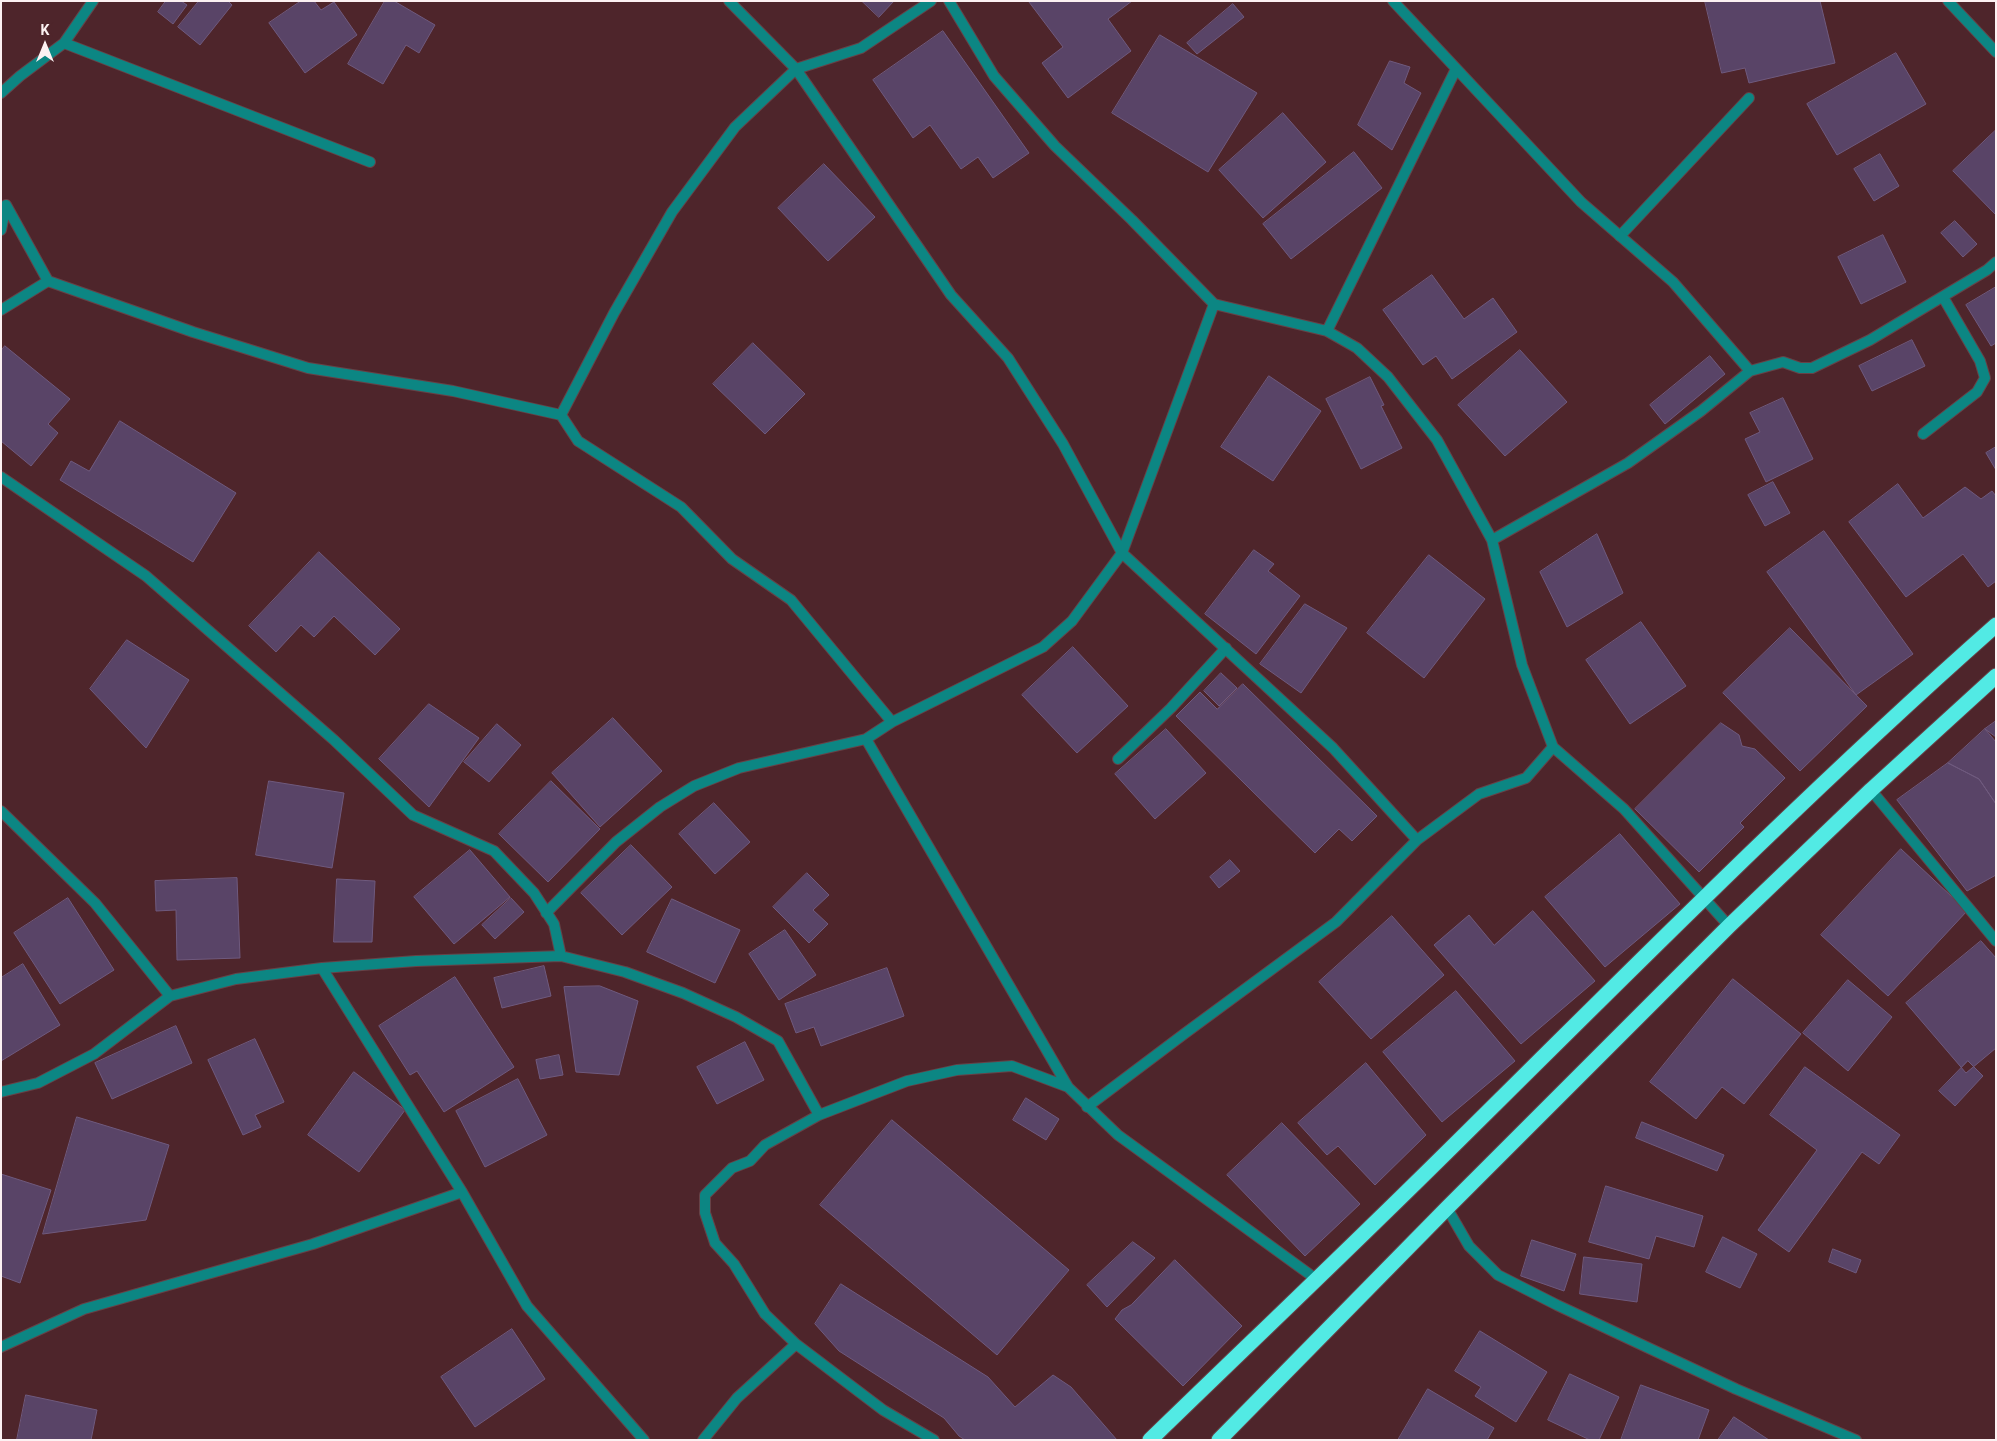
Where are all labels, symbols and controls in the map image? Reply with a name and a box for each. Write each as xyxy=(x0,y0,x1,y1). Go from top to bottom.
north arrow xyxy=(20,20,70,70)
text: K xyxy=(41,22,49,38)

